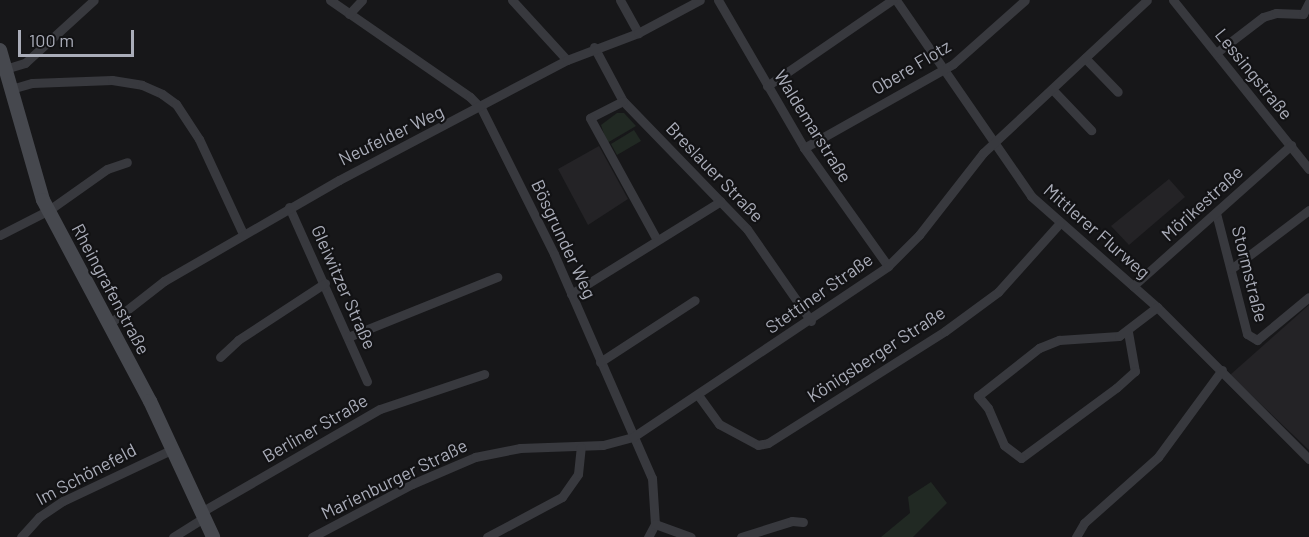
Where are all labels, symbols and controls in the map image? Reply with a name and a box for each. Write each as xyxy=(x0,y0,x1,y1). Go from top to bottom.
scale bar xyxy=(21,18,136,56)
street label: Lessingstraße xyxy=(1211,24,1297,124)
text: 100 m xyxy=(29,29,74,51)
street label: Obere Flotz xyxy=(867,35,955,99)
street label: Waldemarstraße xyxy=(770,66,856,186)
street label: Neufelder Weg xyxy=(335,100,447,170)
street label: Breslauer Straße xyxy=(662,117,768,227)
street label: Mörikestraße xyxy=(1157,161,1247,245)
street label: Bösgrunder Weg xyxy=(527,176,601,302)
street label: Mittlerer Flurweg xyxy=(1040,179,1154,283)
street label: Rheingrafenstraße xyxy=(67,220,155,358)
street label: Gleiwitzer Straße xyxy=(307,222,381,352)
street label: Stormstraße xyxy=(1228,224,1272,324)
street label: Stettiner Straße xyxy=(761,248,877,338)
street label: Königsberger Straße xyxy=(803,301,949,407)
street label: Berliner Straße xyxy=(259,389,371,467)
street label: Marienburger Straße xyxy=(317,434,471,524)
street label: Im Schönefeld xyxy=(32,439,140,509)

